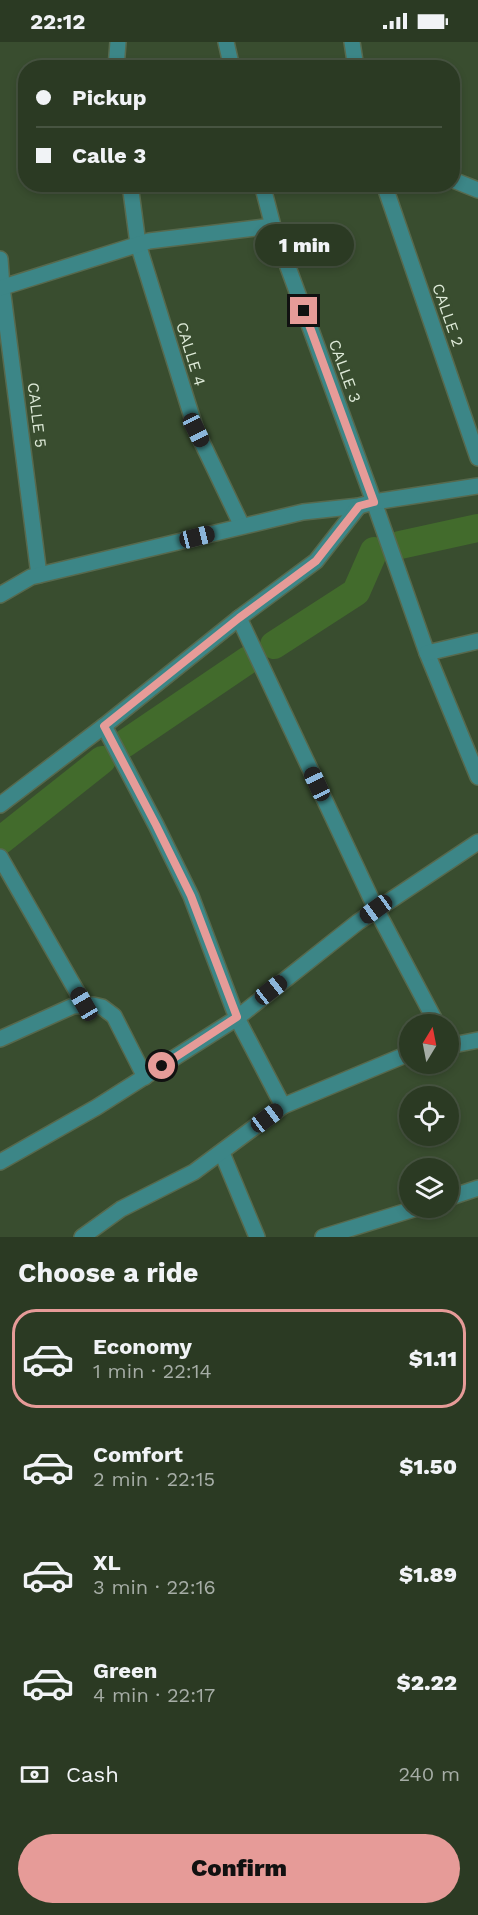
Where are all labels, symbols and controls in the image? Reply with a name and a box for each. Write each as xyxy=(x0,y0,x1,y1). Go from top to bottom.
text: 22:12 xyxy=(30,9,85,34)
text: Pickup xyxy=(72,85,147,110)
text: Calle 3 xyxy=(72,143,146,168)
callout: 1 min xyxy=(254,224,354,266)
text: 1 min xyxy=(279,233,330,257)
street label: CALLE 2 xyxy=(428,281,468,349)
route end xyxy=(290,297,317,324)
street label: CALLE 4 xyxy=(172,320,210,389)
street label: CALLE 3 xyxy=(325,337,365,405)
street label: CALLE 5 xyxy=(24,381,50,449)
car xyxy=(180,410,212,450)
car xyxy=(177,524,217,550)
car xyxy=(301,764,333,804)
car xyxy=(356,891,396,927)
car xyxy=(251,972,291,1008)
car xyxy=(67,984,101,1024)
north arrow xyxy=(399,1014,459,1074)
map controls xyxy=(399,1014,459,1218)
route start xyxy=(148,1052,175,1079)
button: locate xyxy=(399,1086,459,1146)
car xyxy=(247,1100,287,1136)
button: layers xyxy=(399,1158,459,1218)
text: Choose a ride xyxy=(18,1257,198,1289)
icon: car xyxy=(21,1332,75,1386)
text: Economy xyxy=(93,1334,192,1359)
text: $1.11 xyxy=(409,1346,457,1371)
text: 1 min · 22:14 xyxy=(93,1359,212,1383)
icon: car xyxy=(21,1440,75,1494)
text: Comfort xyxy=(93,1442,183,1467)
text: $1.50 xyxy=(399,1454,457,1479)
text: 2 min · 22:15 xyxy=(93,1467,215,1491)
icon: car xyxy=(21,1548,75,1602)
text: XL xyxy=(93,1550,121,1575)
text: $1.89 xyxy=(399,1562,457,1587)
text: 3 min · 22:16 xyxy=(93,1575,216,1599)
icon: car xyxy=(21,1656,75,1710)
text: Green xyxy=(93,1658,157,1683)
text: $2.22 xyxy=(397,1670,457,1695)
text: 4 min · 22:17 xyxy=(93,1683,215,1707)
icon: cash xyxy=(18,1758,51,1791)
text: Cash xyxy=(66,1762,119,1787)
text: 240 m xyxy=(398,1762,460,1786)
button: Confirm xyxy=(18,1834,460,1903)

